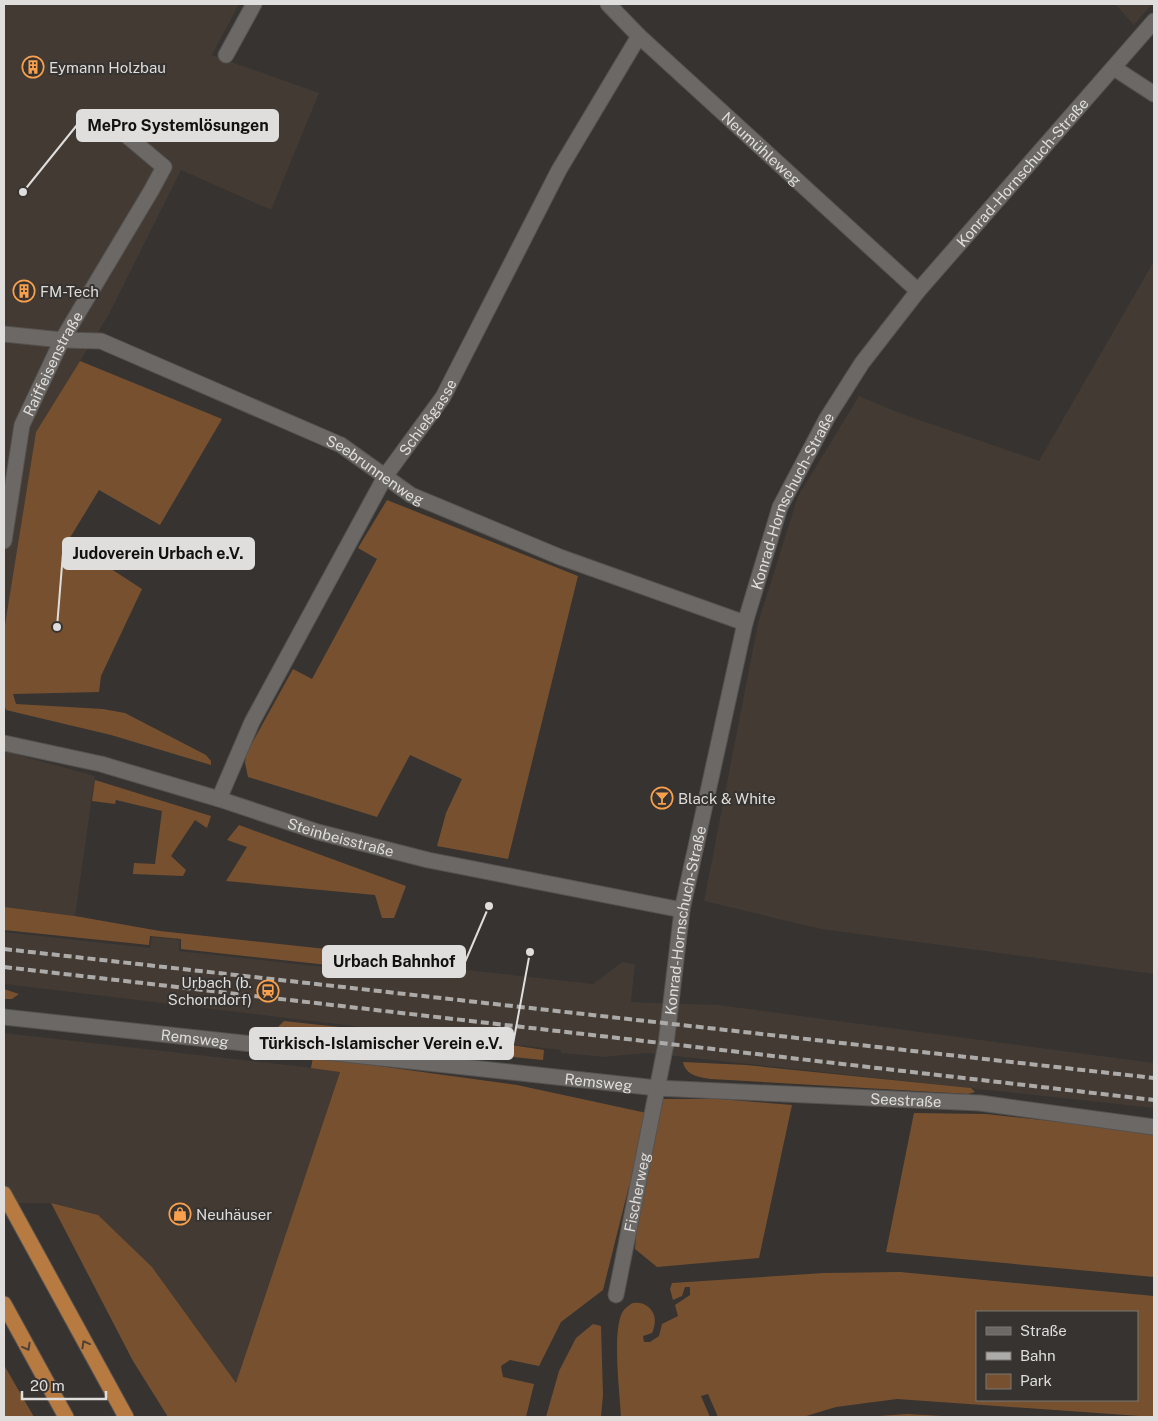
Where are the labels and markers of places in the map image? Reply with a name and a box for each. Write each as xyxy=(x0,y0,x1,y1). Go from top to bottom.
building icon: Eymann Holzbau xyxy=(21,55,45,79)
place label: Eymann Holzbau xyxy=(49,59,166,76)
callout: MePro Systemlösungen xyxy=(77,110,278,141)
building icon: FM-Tech xyxy=(12,279,36,303)
place label: FM-Tech xyxy=(40,283,99,300)
callout: Judoverein Urbach e.V. xyxy=(63,538,254,569)
bar icon: Black & White xyxy=(650,786,674,810)
place label: Black & White xyxy=(678,790,776,807)
callout: Urbach Bahnhof xyxy=(323,946,465,977)
place label: Urbach (b. Schorndorf) xyxy=(168,974,252,1008)
station icon: Urbach (b. Schorndorf) xyxy=(256,979,280,1003)
callout: Türkisch-Islamischer Verein e.V. xyxy=(250,1028,513,1059)
shop icon: Neuhäuser xyxy=(168,1202,192,1226)
place label: Neuhäuser xyxy=(196,1206,272,1223)

